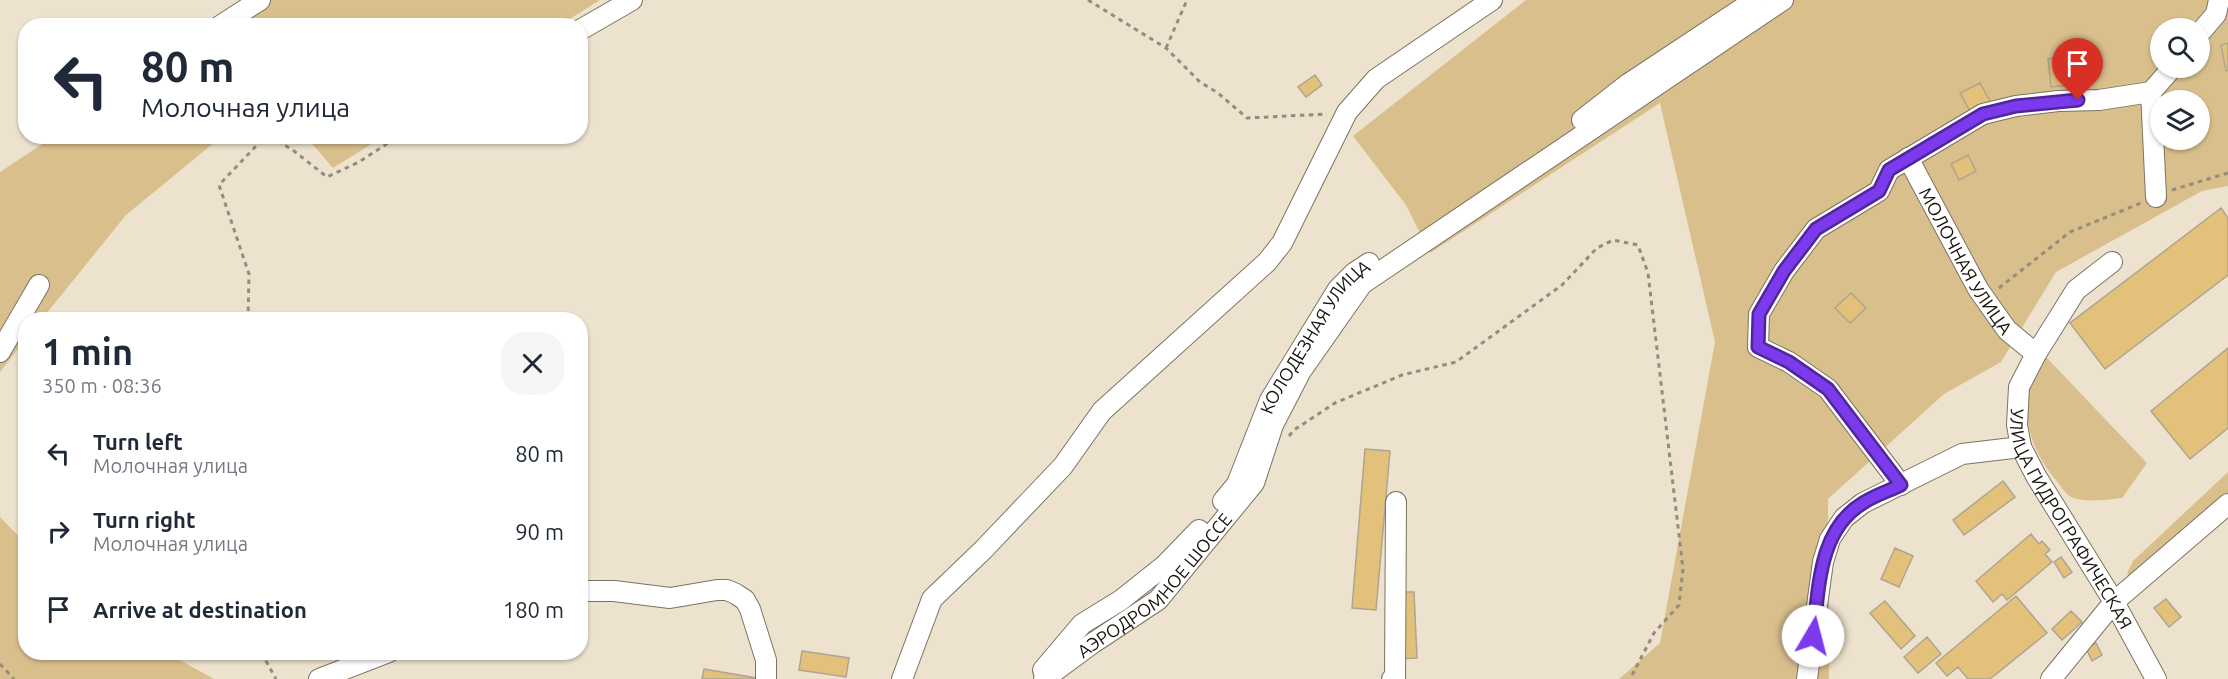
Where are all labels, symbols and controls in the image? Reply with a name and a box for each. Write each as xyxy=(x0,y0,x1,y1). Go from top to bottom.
map controls xyxy=(2150,18,2210,150)
button: search xyxy=(2150,18,2210,78)
pin xyxy=(2052,38,2103,100)
icon: left xyxy=(42,42,120,120)
text: 80 m xyxy=(141,43,235,90)
icon: arrive xyxy=(2061,47,2094,80)
button: layers xyxy=(2150,90,2210,150)
text: Молочная улица xyxy=(141,92,350,122)
street label: МОЛОЧНАЯ УЛИЦА xyxy=(1916,184,2017,338)
street label: КОЛОДЕЗНАЯ УЛИЦА xyxy=(1256,256,1373,416)
text: 1 min xyxy=(42,331,133,372)
button: close xyxy=(501,332,564,395)
text: 350 m · 08:36 xyxy=(42,374,162,397)
street label: УЛИЦА ГИДРОГРАФИЧЕСКАЯ xyxy=(2007,408,2136,632)
text: Turn left xyxy=(93,429,183,454)
icon: left xyxy=(42,437,75,470)
text: 80 m xyxy=(515,441,564,466)
text: Молочная улица xyxy=(93,454,248,477)
text: Turn right xyxy=(93,507,195,532)
street label: АЭРОДРОМНОЕ ШОССЕ xyxy=(1073,509,1235,661)
icon: right xyxy=(42,515,75,548)
text: 90 m xyxy=(515,519,564,544)
text: Молочная улица xyxy=(93,532,248,555)
icon: arrive xyxy=(42,593,75,626)
text: Arrive at destination xyxy=(93,597,307,622)
text: 180 m xyxy=(503,597,564,622)
position arrow xyxy=(1781,604,1845,668)

